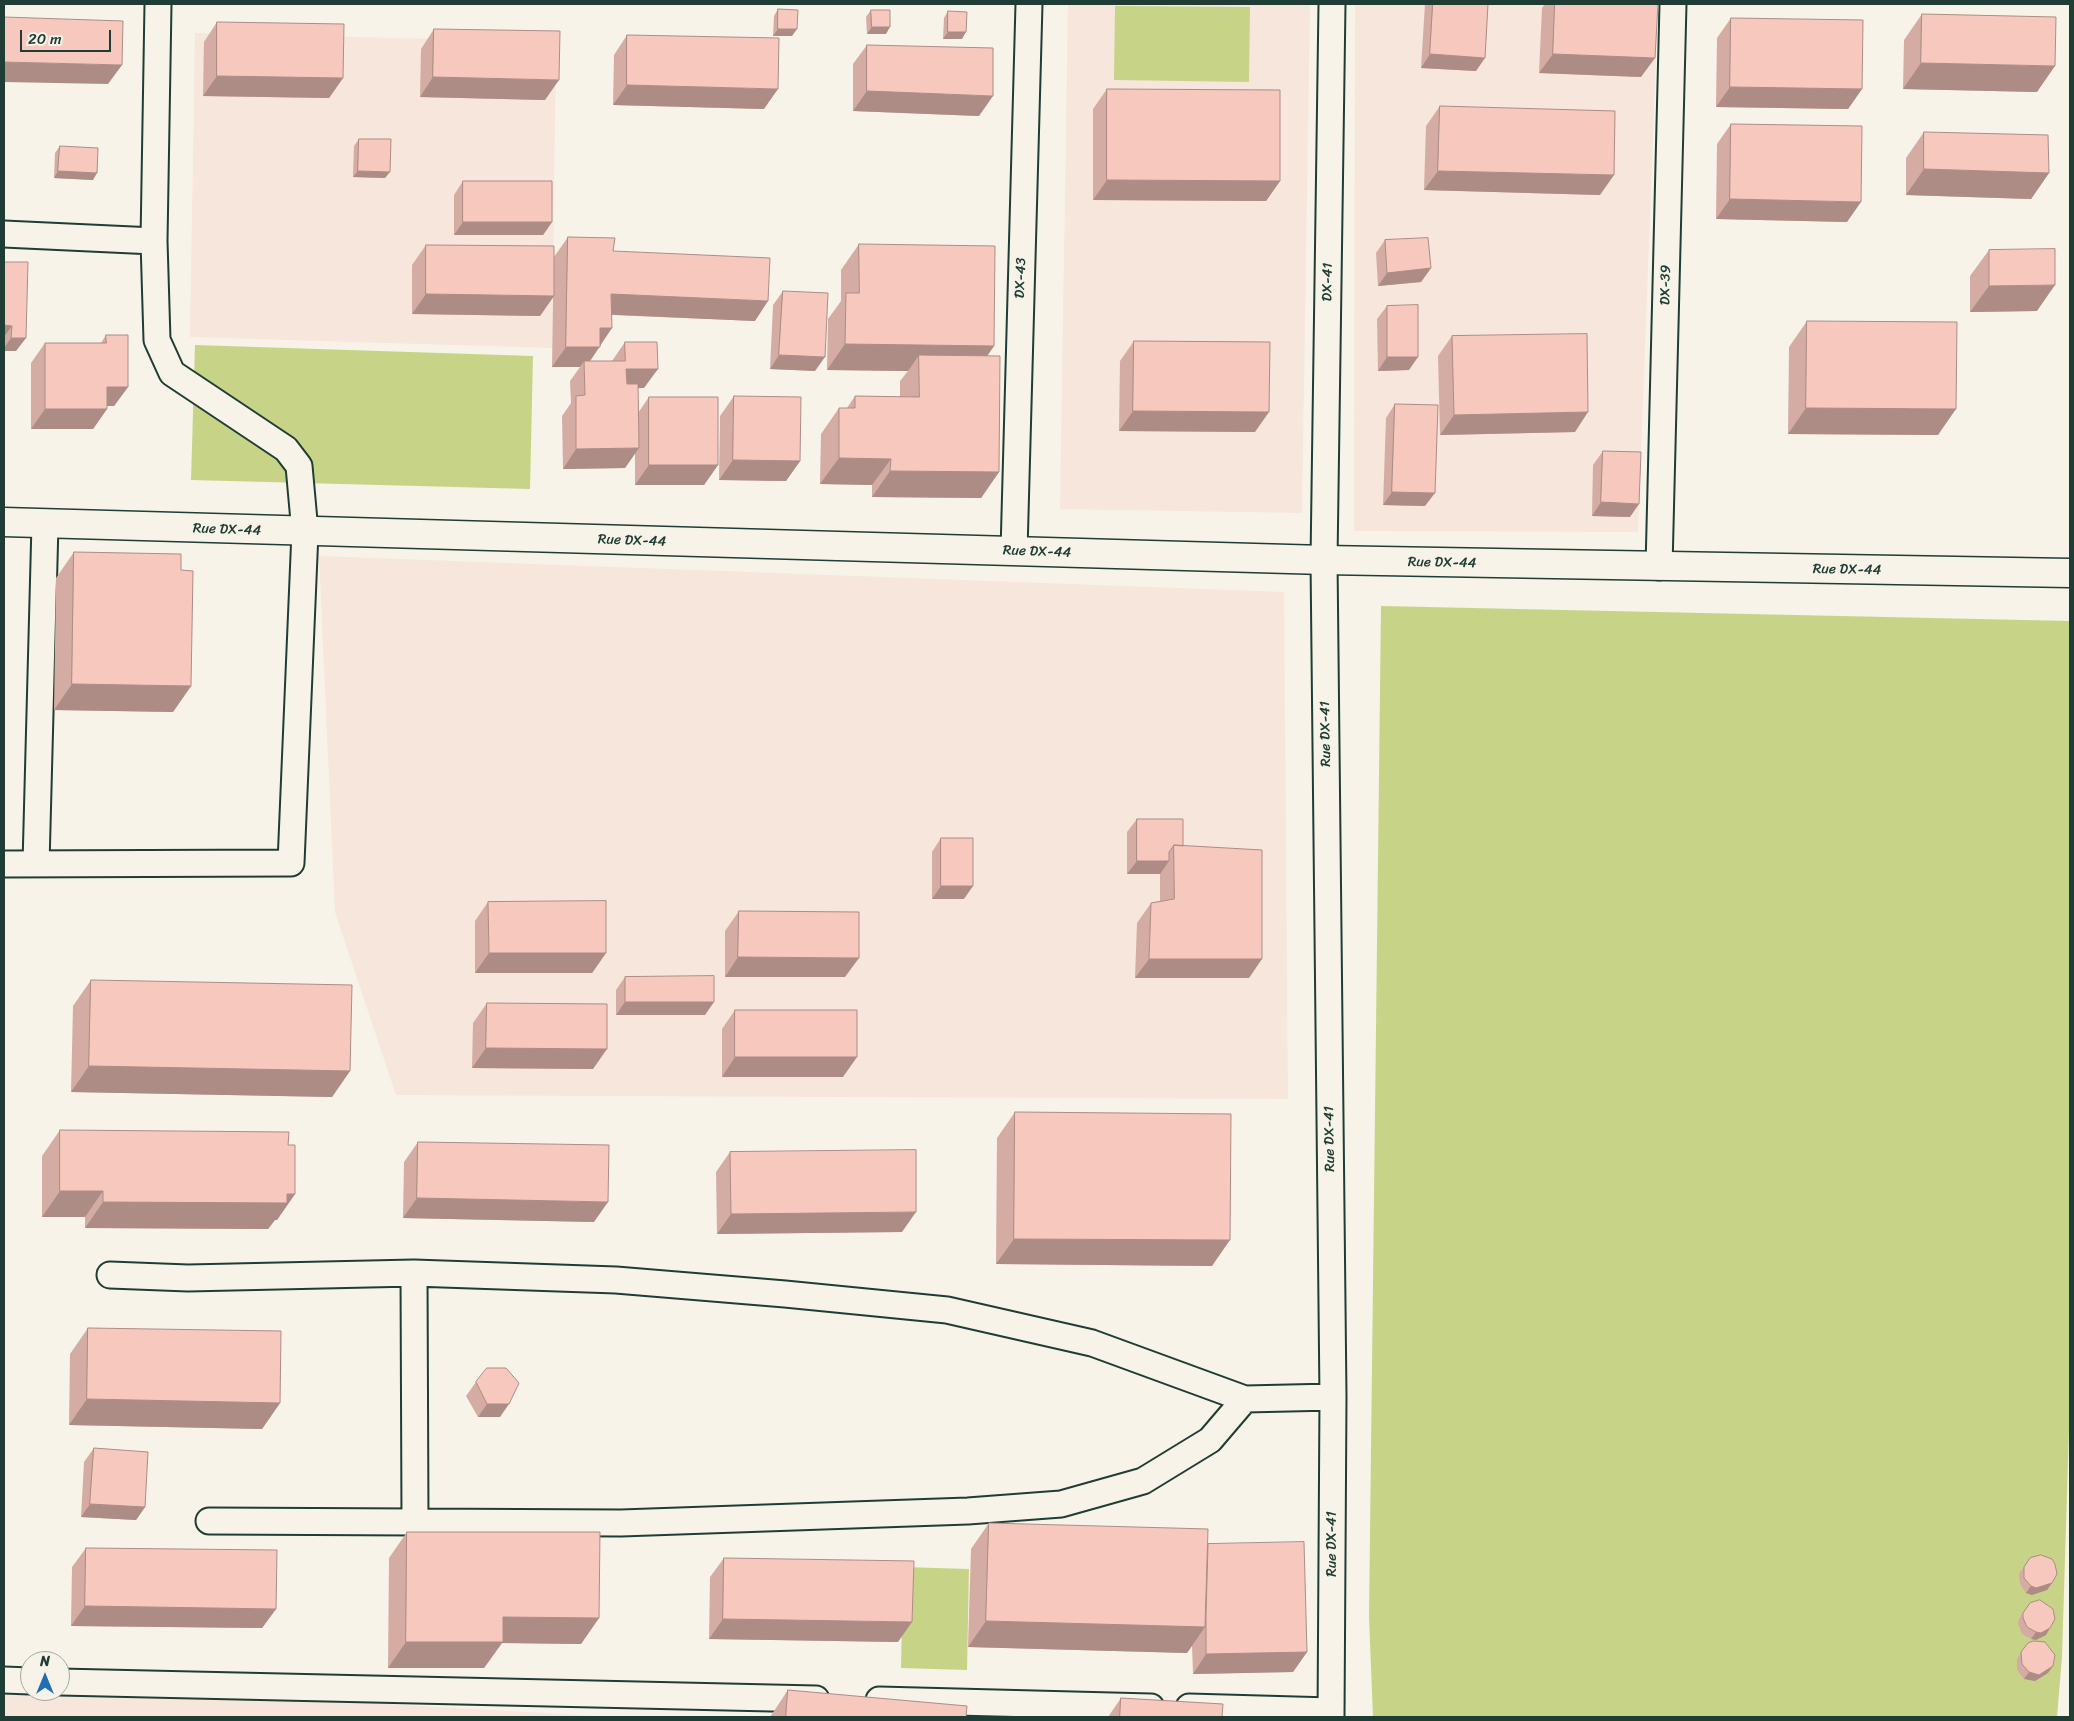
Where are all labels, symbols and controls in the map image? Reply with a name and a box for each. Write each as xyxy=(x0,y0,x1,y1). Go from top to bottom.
scale bar xyxy=(22,20,114,52)
text: 20 m xyxy=(28,26,62,52)
street label: DX-43 xyxy=(1012,257,1030,299)
street label: DX-41 xyxy=(1319,262,1337,302)
street label: DX-39 xyxy=(1657,265,1675,305)
street label: Rue DX-44 xyxy=(193,520,261,540)
street label: Rue DX-44 xyxy=(598,531,666,551)
street label: Rue DX-44 xyxy=(1003,542,1071,562)
street label: Rue DX-44 xyxy=(1408,554,1476,572)
street label: Rue DX-44 xyxy=(1813,561,1881,579)
street label: Rue DX-41 xyxy=(1317,701,1335,767)
street label: Rue DX-41 xyxy=(1321,1106,1339,1172)
street label: Rue DX-41 xyxy=(1324,1511,1340,1577)
text: N xyxy=(40,1649,50,1674)
north arrow xyxy=(20,1651,70,1701)

